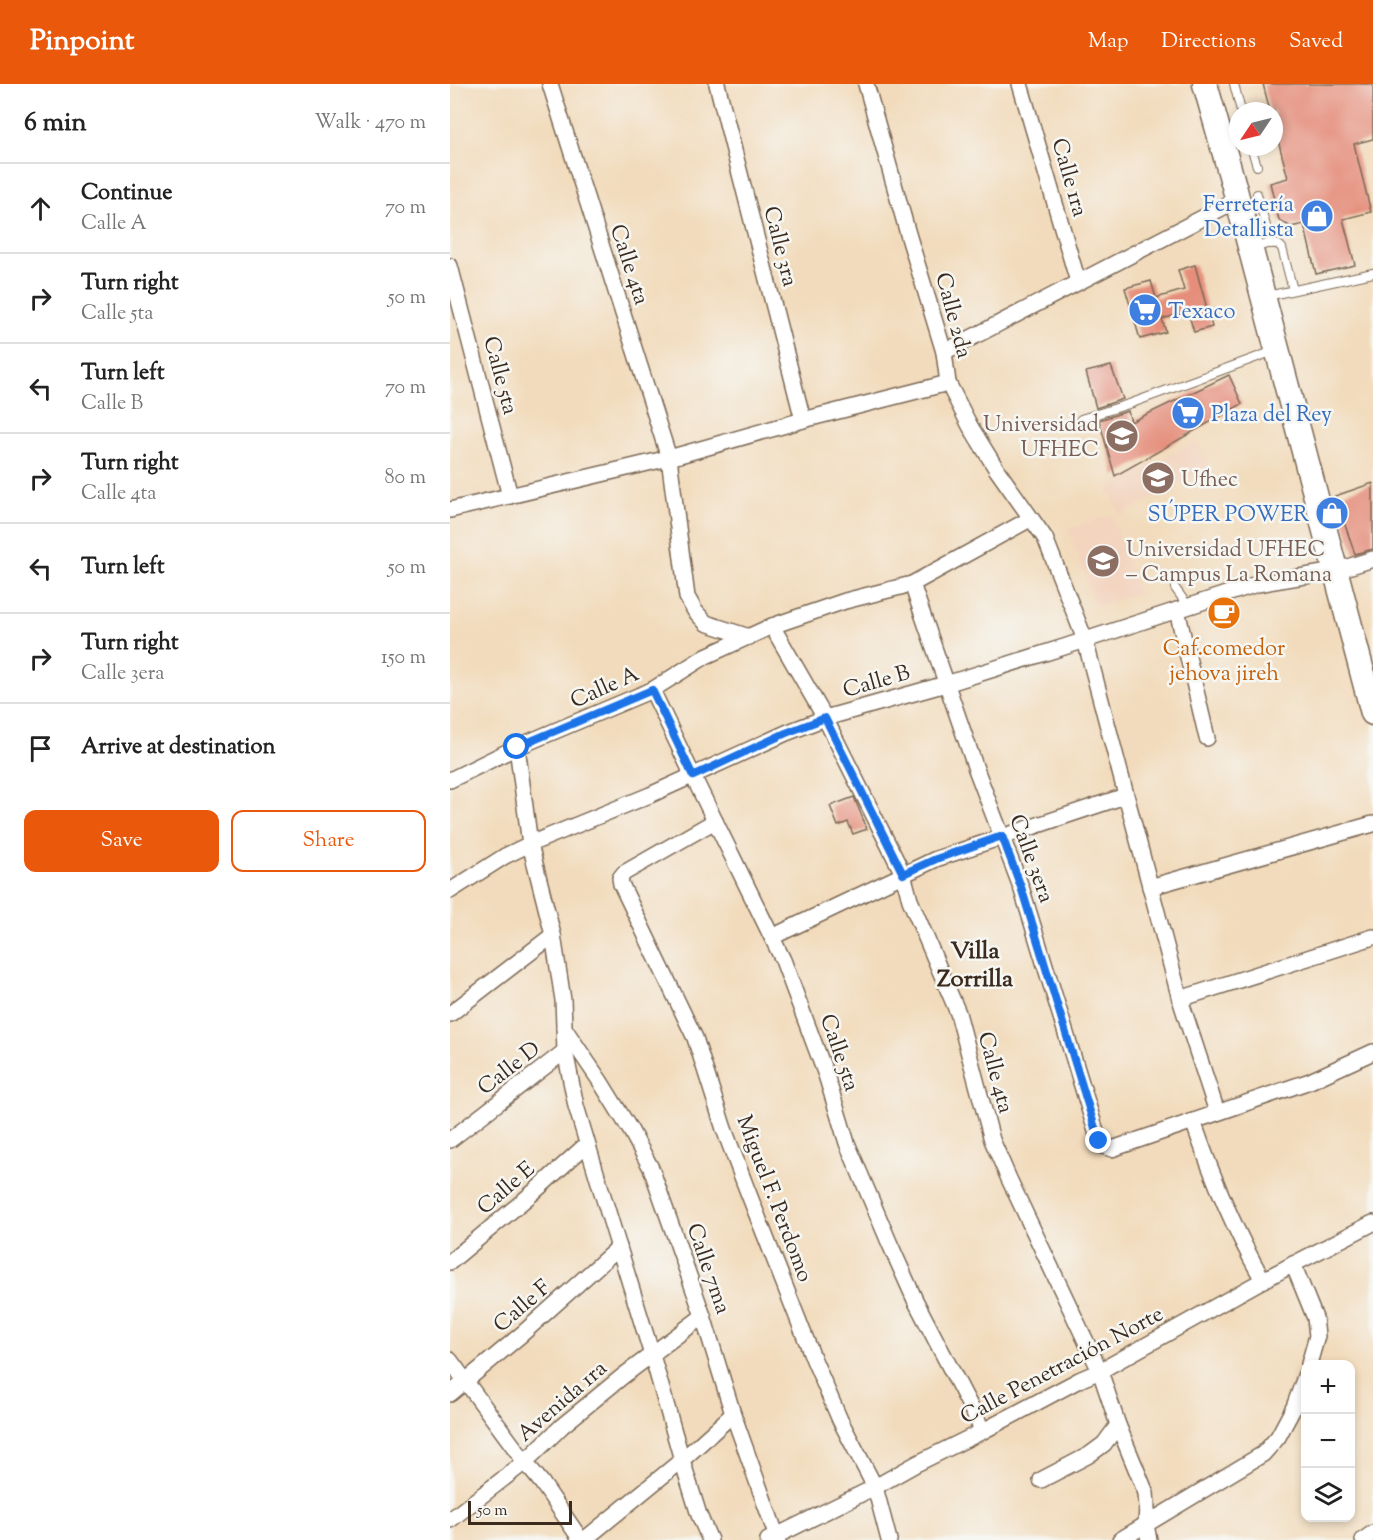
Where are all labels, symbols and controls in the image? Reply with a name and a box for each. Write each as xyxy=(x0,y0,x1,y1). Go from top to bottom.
text: Pinpoint xyxy=(30,22,134,62)
text: Map xyxy=(1088,27,1128,57)
text: Directions xyxy=(1161,27,1256,57)
text: Saved xyxy=(1289,27,1343,57)
north arrow xyxy=(1229,102,1283,156)
text: 6 min xyxy=(24,105,87,142)
text: Walk · 470 m xyxy=(314,109,426,138)
street label: Calle 1ra xyxy=(1042,135,1095,221)
text: Continue xyxy=(81,178,172,210)
place label: Ferretería Detallista xyxy=(1203,190,1294,247)
icon: ahead xyxy=(24,192,57,225)
text: 70 m xyxy=(385,194,426,223)
shop icon: Ferretería Detallista xyxy=(1299,198,1335,234)
street label: Calle 3ra xyxy=(754,203,804,290)
text: Calle A xyxy=(81,210,147,239)
street label: Calle 4ta xyxy=(600,220,656,309)
text: Turn right xyxy=(81,268,178,300)
street label: Calle 2da xyxy=(925,269,979,362)
icon: right xyxy=(24,282,57,315)
text: 50 m xyxy=(388,284,426,313)
supermarket icon: Texaco xyxy=(1127,292,1163,328)
place label: Texaco xyxy=(1168,297,1235,329)
text: Calle 5ta xyxy=(81,300,154,329)
street label: Calle 5ta xyxy=(473,333,525,418)
text: Turn left xyxy=(81,358,164,390)
icon: left xyxy=(24,372,57,405)
text: 70 m xyxy=(385,374,426,403)
text: Calle B xyxy=(81,390,143,419)
supermarket icon: Plaza del Rey xyxy=(1170,395,1206,431)
place label: Plaza del Rey xyxy=(1211,400,1332,432)
place label: Universidad UFHEC xyxy=(983,410,1099,467)
school or university icon: Universidad UFHEC xyxy=(1104,418,1140,454)
text: Turn right xyxy=(81,448,178,480)
school or university icon: Ufhec xyxy=(1140,460,1176,496)
icon: right xyxy=(24,462,57,495)
text: 80 m xyxy=(385,464,426,493)
place label: Ufhec xyxy=(1181,465,1238,497)
text: Calle 4ta xyxy=(81,480,157,509)
shop icon: SÚPER POWER xyxy=(1314,495,1350,531)
place label: SÚPER POWER xyxy=(1148,499,1309,532)
place label: Universidad UFHEC – Campus La Romana xyxy=(1126,535,1332,592)
school or university icon: Universidad UFHEC – Campus La Romana xyxy=(1085,543,1121,579)
icon: left xyxy=(24,552,57,585)
text: Turn left xyxy=(81,552,164,584)
text: 50 m xyxy=(388,554,426,583)
cafe icon: Caf.comedor jehova jireh xyxy=(1206,595,1242,631)
text: Turn right xyxy=(81,628,178,660)
place label: Caf.comedor jehova jireh xyxy=(1163,634,1285,691)
icon: right xyxy=(24,642,57,675)
text: 150 m xyxy=(381,644,426,673)
street label: Calle B xyxy=(840,658,914,708)
street label: Calle A xyxy=(566,659,645,718)
text: Calle 3era xyxy=(81,660,165,689)
icon: arrive xyxy=(24,732,57,765)
text: Arrive at destination xyxy=(81,732,276,764)
route start xyxy=(503,733,529,759)
button: Save xyxy=(24,810,219,872)
button: Share xyxy=(231,810,426,872)
street label: Calle 3era xyxy=(999,810,1061,908)
district label: Villa Zorrilla xyxy=(937,935,1014,997)
street label: Calle 5ta xyxy=(810,1010,866,1096)
street label: Calle 4ta xyxy=(968,1028,1020,1117)
street label: Calle D xyxy=(472,1035,548,1104)
street label: Miguel F. Perdomo xyxy=(727,1111,820,1287)
route end xyxy=(1085,1127,1111,1153)
street label: Calle E xyxy=(471,1155,543,1224)
street label: Calle 7ma xyxy=(677,1219,738,1319)
street label: Calle F xyxy=(487,1273,559,1341)
street label: Calle Penetración Norte xyxy=(955,1299,1170,1434)
street label: Avenida 1ra xyxy=(511,1354,615,1450)
map controls xyxy=(1301,1360,1355,1522)
button: + xyxy=(1301,1360,1355,1414)
button: − xyxy=(1301,1414,1355,1468)
button: layers xyxy=(1301,1468,1355,1522)
scale bar xyxy=(468,1498,572,1526)
text: 50 m xyxy=(477,1500,508,1523)

